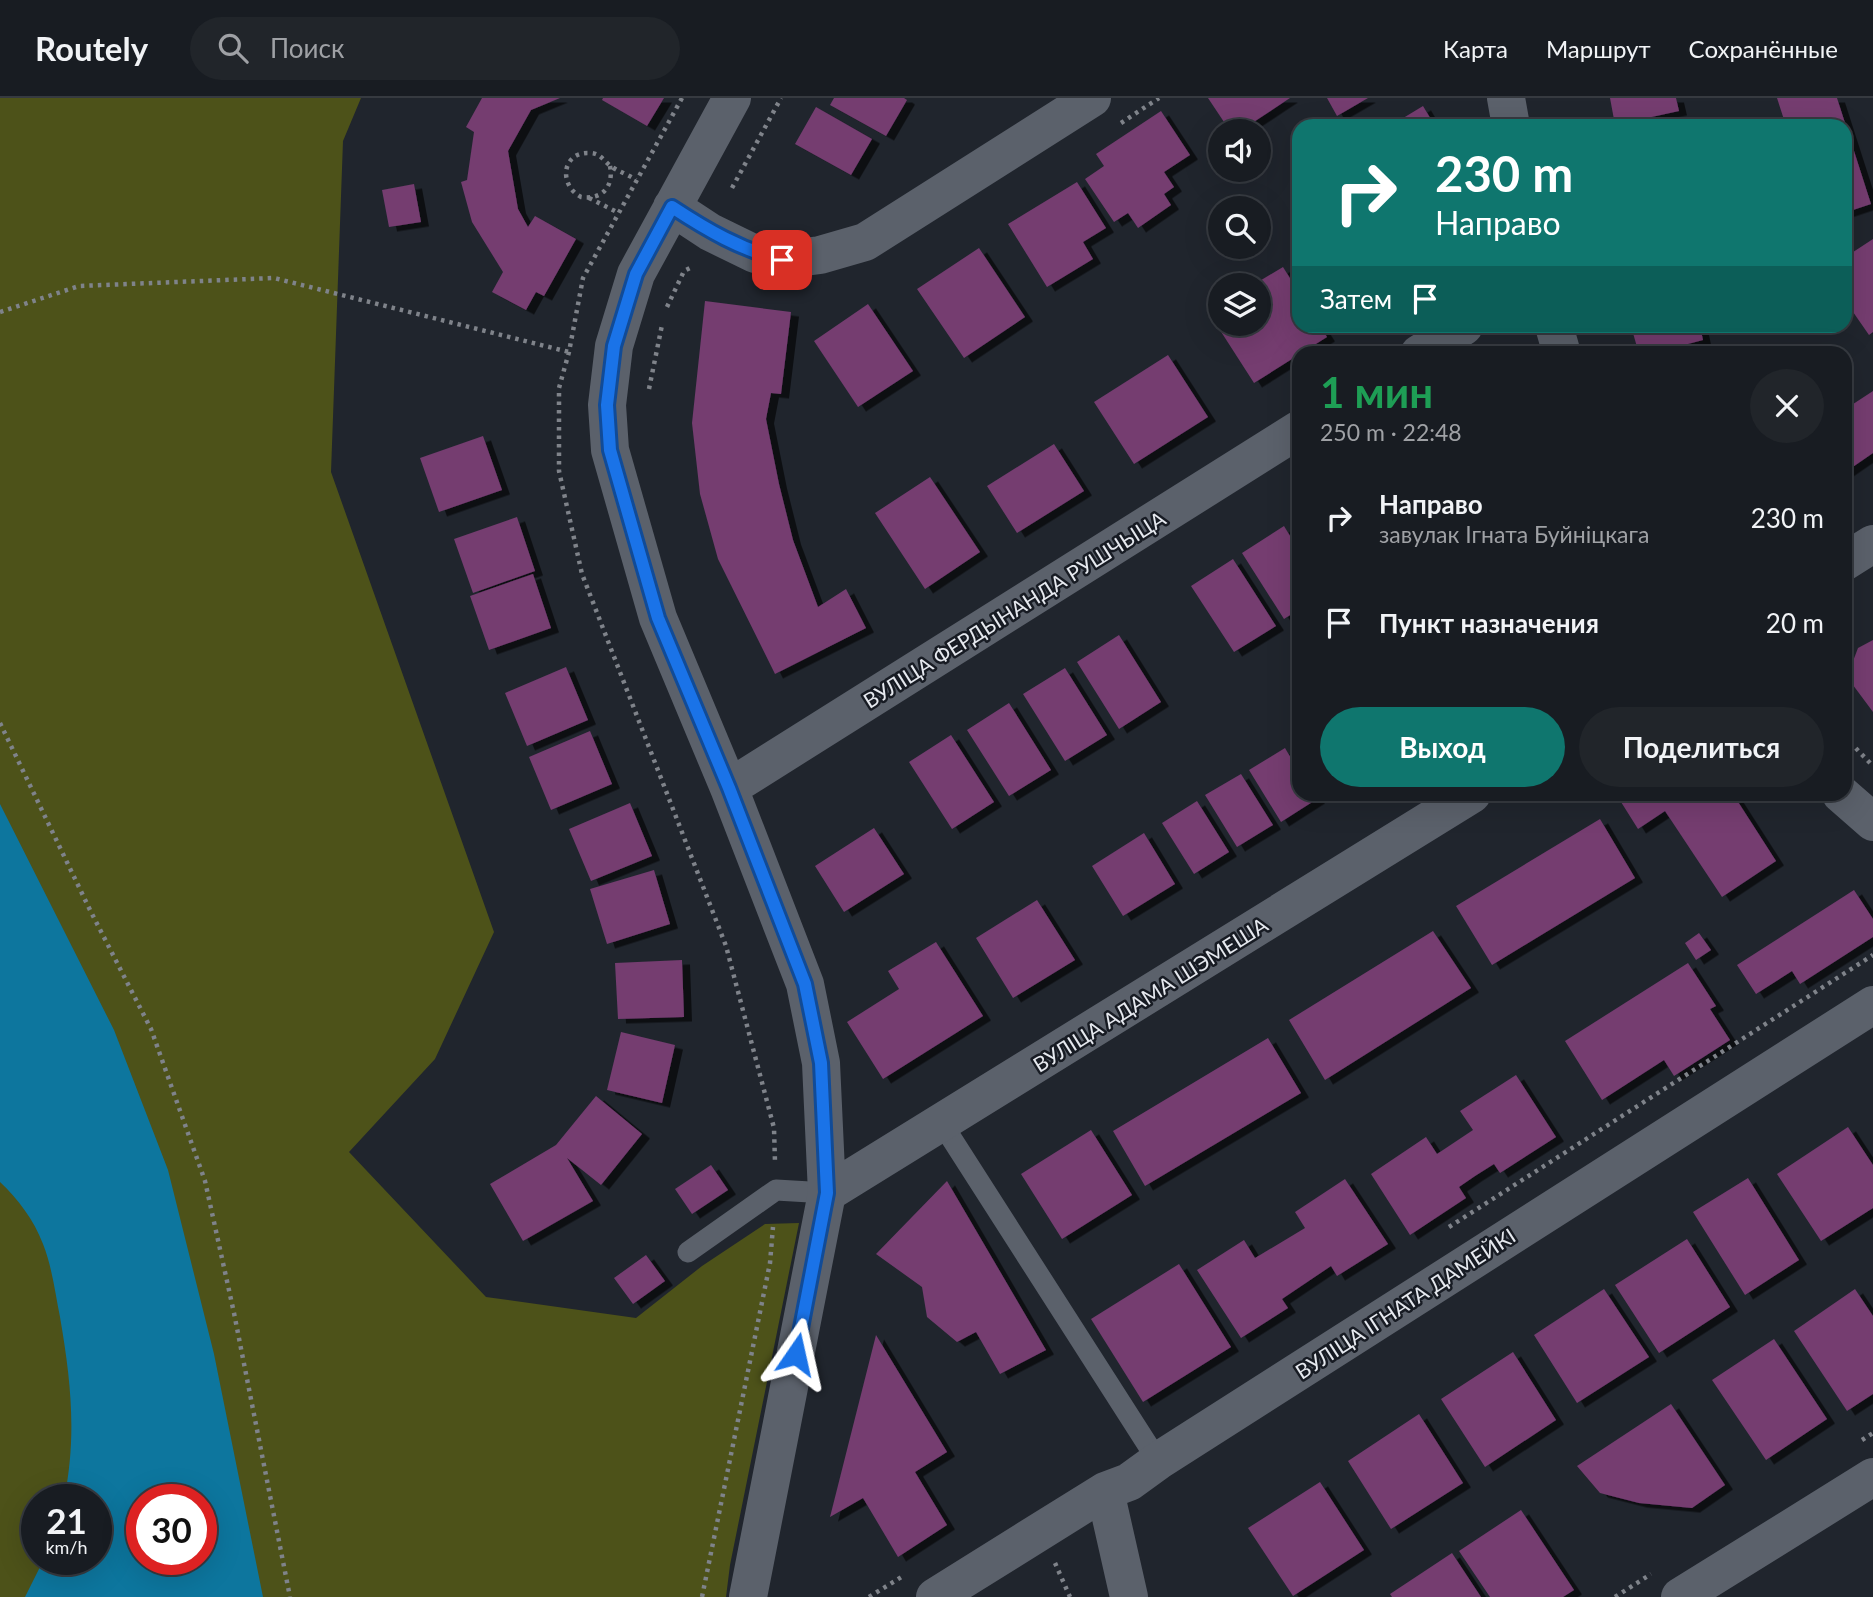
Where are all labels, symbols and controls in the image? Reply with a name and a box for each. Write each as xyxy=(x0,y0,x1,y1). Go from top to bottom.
search box xyxy=(190,17,680,80)
text: Routely xyxy=(35,28,148,68)
icon: search xyxy=(214,29,252,67)
text: Поиск xyxy=(270,32,344,64)
text: Карта xyxy=(1443,34,1508,63)
text: Маршрут xyxy=(1546,34,1651,63)
text: Сохранённые xyxy=(1689,34,1838,63)
map controls xyxy=(1208,119,1271,336)
button: sound xyxy=(1208,119,1271,182)
text: 230 m xyxy=(1435,144,1573,202)
icon: right xyxy=(1320,147,1411,238)
button: search xyxy=(1208,196,1271,259)
text: Направо xyxy=(1435,203,1561,242)
pin xyxy=(752,230,812,290)
icon: arrive xyxy=(763,241,801,279)
button: layers xyxy=(1208,273,1271,336)
icon: arrive xyxy=(1406,280,1444,318)
text: Затем xyxy=(1320,283,1392,315)
text: 1 мин xyxy=(1320,367,1433,417)
button: close xyxy=(1750,369,1824,443)
text: 250 m · 22:48 xyxy=(1320,418,1462,446)
text: Направо xyxy=(1379,488,1483,520)
icon: right xyxy=(1320,499,1358,537)
text: 230 m xyxy=(1751,502,1824,534)
street label: ВУЛІЦА ФЕРДЫНАНДА РУШЧЫЦА xyxy=(858,505,1170,713)
text: завулак Ігната Буйніцкага xyxy=(1379,520,1649,548)
icon: arrive xyxy=(1320,604,1358,642)
text: Пункт назначения xyxy=(1379,607,1599,639)
text: 20 m xyxy=(1766,607,1824,639)
button: Выход xyxy=(1320,707,1565,787)
button: Поделиться xyxy=(1579,707,1824,787)
street label: ВУЛІЦА АДАМА ШЭМЕША xyxy=(1028,911,1273,1077)
street label: ВУЛІЦА ІГНАТА ДАМЕЙКІ xyxy=(1290,1222,1520,1384)
position arrow xyxy=(759,1317,833,1391)
speed limit sign: 30 xyxy=(126,1484,217,1575)
text: 21 xyxy=(46,1499,87,1541)
text: km/h xyxy=(45,1536,88,1558)

